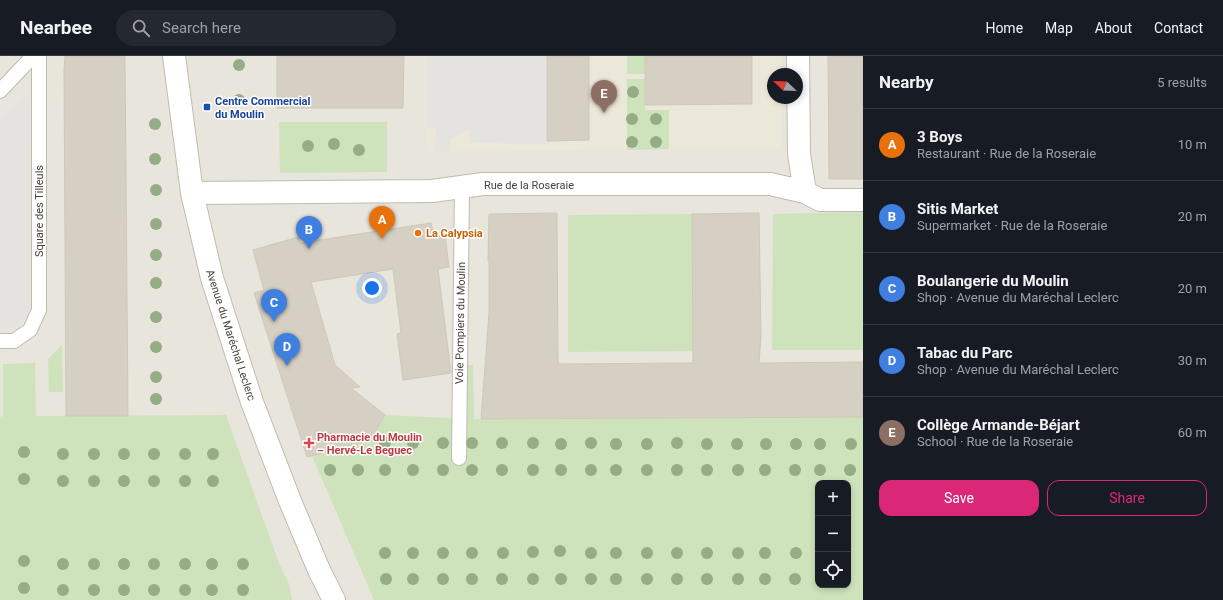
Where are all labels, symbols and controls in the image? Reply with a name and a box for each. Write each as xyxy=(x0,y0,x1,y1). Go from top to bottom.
search box xyxy=(116,10,396,46)
text: Nearbee xyxy=(20,16,92,39)
icon: search xyxy=(130,17,152,39)
text: Search here xyxy=(162,19,241,37)
text: Home xyxy=(985,20,1023,36)
text: Map xyxy=(1045,20,1073,36)
text: About xyxy=(1095,20,1132,36)
text: Contact xyxy=(1154,20,1203,36)
north arrow xyxy=(767,68,803,104)
text: Nearby xyxy=(879,72,934,92)
text: 5 results xyxy=(1157,75,1207,90)
pin: E xyxy=(591,80,617,113)
place label: Centre Commercial du Moulin xyxy=(215,95,310,121)
marker: Centre Commercial du Moulin xyxy=(202,102,212,112)
text: 3 Boys xyxy=(917,128,963,146)
text: A xyxy=(888,137,896,152)
text: 10 m xyxy=(1178,137,1207,152)
text: Restaurant · Rue de la Roseraie xyxy=(917,146,1096,161)
street label: Square des Tilleuls xyxy=(33,165,46,257)
street label: Rue de la Roseraie xyxy=(484,179,574,192)
text: Sitis Market xyxy=(917,200,998,218)
pin: A xyxy=(369,206,395,239)
text: B xyxy=(888,209,896,224)
text: 20 m xyxy=(1178,209,1207,224)
pin: B xyxy=(296,216,322,249)
text: Supermarket · Rue de la Roseraie xyxy=(917,218,1107,233)
place label: La Calypsia xyxy=(426,227,483,240)
marker: La Calypsia xyxy=(413,228,423,238)
street label: Voie Pompiers du Moulin xyxy=(453,262,468,384)
street label: Avenue du Maréchal Leclerc xyxy=(203,268,258,403)
text: Boulangerie du Moulin xyxy=(917,272,1069,290)
your location xyxy=(362,278,382,298)
text: C xyxy=(888,281,896,296)
text: 20 m xyxy=(1178,281,1207,296)
pin: C xyxy=(261,289,287,322)
text: Shop · Avenue du Maréchal Leclerc xyxy=(917,290,1119,305)
pin: D xyxy=(274,333,300,366)
text: Tabac du Parc xyxy=(917,344,1013,362)
text: D xyxy=(888,353,896,368)
text: 30 m xyxy=(1178,353,1207,368)
text: Shop · Avenue du Maréchal Leclerc xyxy=(917,362,1119,377)
text: Collège Armande-Béjart xyxy=(917,416,1080,434)
text: E xyxy=(888,425,896,440)
text: 60 m xyxy=(1178,425,1207,440)
place label: Pharmacie du Moulin – Hervé-Le Beguec xyxy=(317,431,422,457)
text: School · Rue de la Roseraie xyxy=(917,434,1073,449)
marker: Pharmacie du Moulin – Hervé-Le Beguec xyxy=(304,438,314,448)
map controls xyxy=(815,480,851,588)
button: + xyxy=(815,480,851,516)
button: Save xyxy=(879,480,1039,516)
button: Share xyxy=(1047,480,1207,516)
button: − xyxy=(815,516,851,552)
button: locate xyxy=(815,552,851,588)

